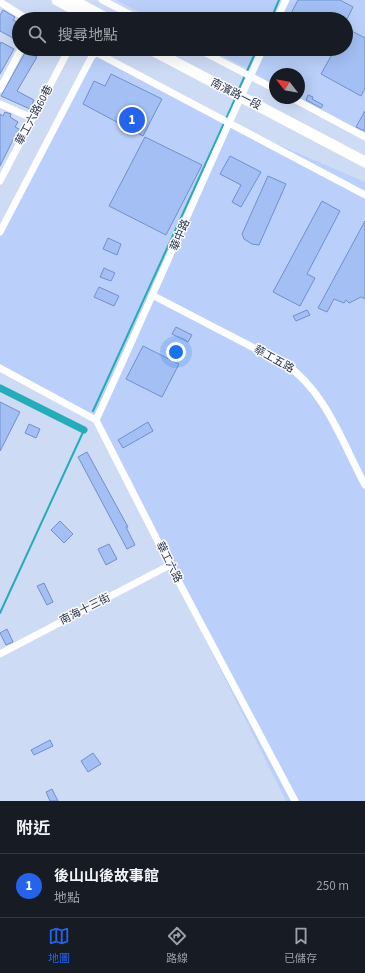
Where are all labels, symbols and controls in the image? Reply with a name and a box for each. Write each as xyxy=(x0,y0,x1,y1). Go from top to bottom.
search box xyxy=(12,12,353,56)
icon: search xyxy=(26,23,48,45)
text: 搜尋地點 xyxy=(58,25,118,46)
north arrow xyxy=(269,68,305,104)
street label: 南濱路一段 xyxy=(208,75,264,113)
street label: 華工六路60巷 xyxy=(12,82,56,148)
pin: 1 xyxy=(119,105,145,135)
street label: 華中路 xyxy=(167,217,193,253)
your location xyxy=(166,342,186,362)
street label: 華工五路 xyxy=(251,342,297,376)
street label: 華工六路 xyxy=(152,539,186,585)
street label: 南海十三街 xyxy=(57,590,113,628)
text: 附近 xyxy=(16,817,50,841)
text: 後山山後故事館 xyxy=(54,866,159,887)
text: 1 xyxy=(26,877,32,895)
text: 250 m xyxy=(316,877,349,895)
text: 地點 xyxy=(54,889,80,907)
tab: 地圖 xyxy=(48,925,70,966)
tab: 路線 xyxy=(166,925,188,966)
tab: 已儲存 xyxy=(284,925,317,966)

